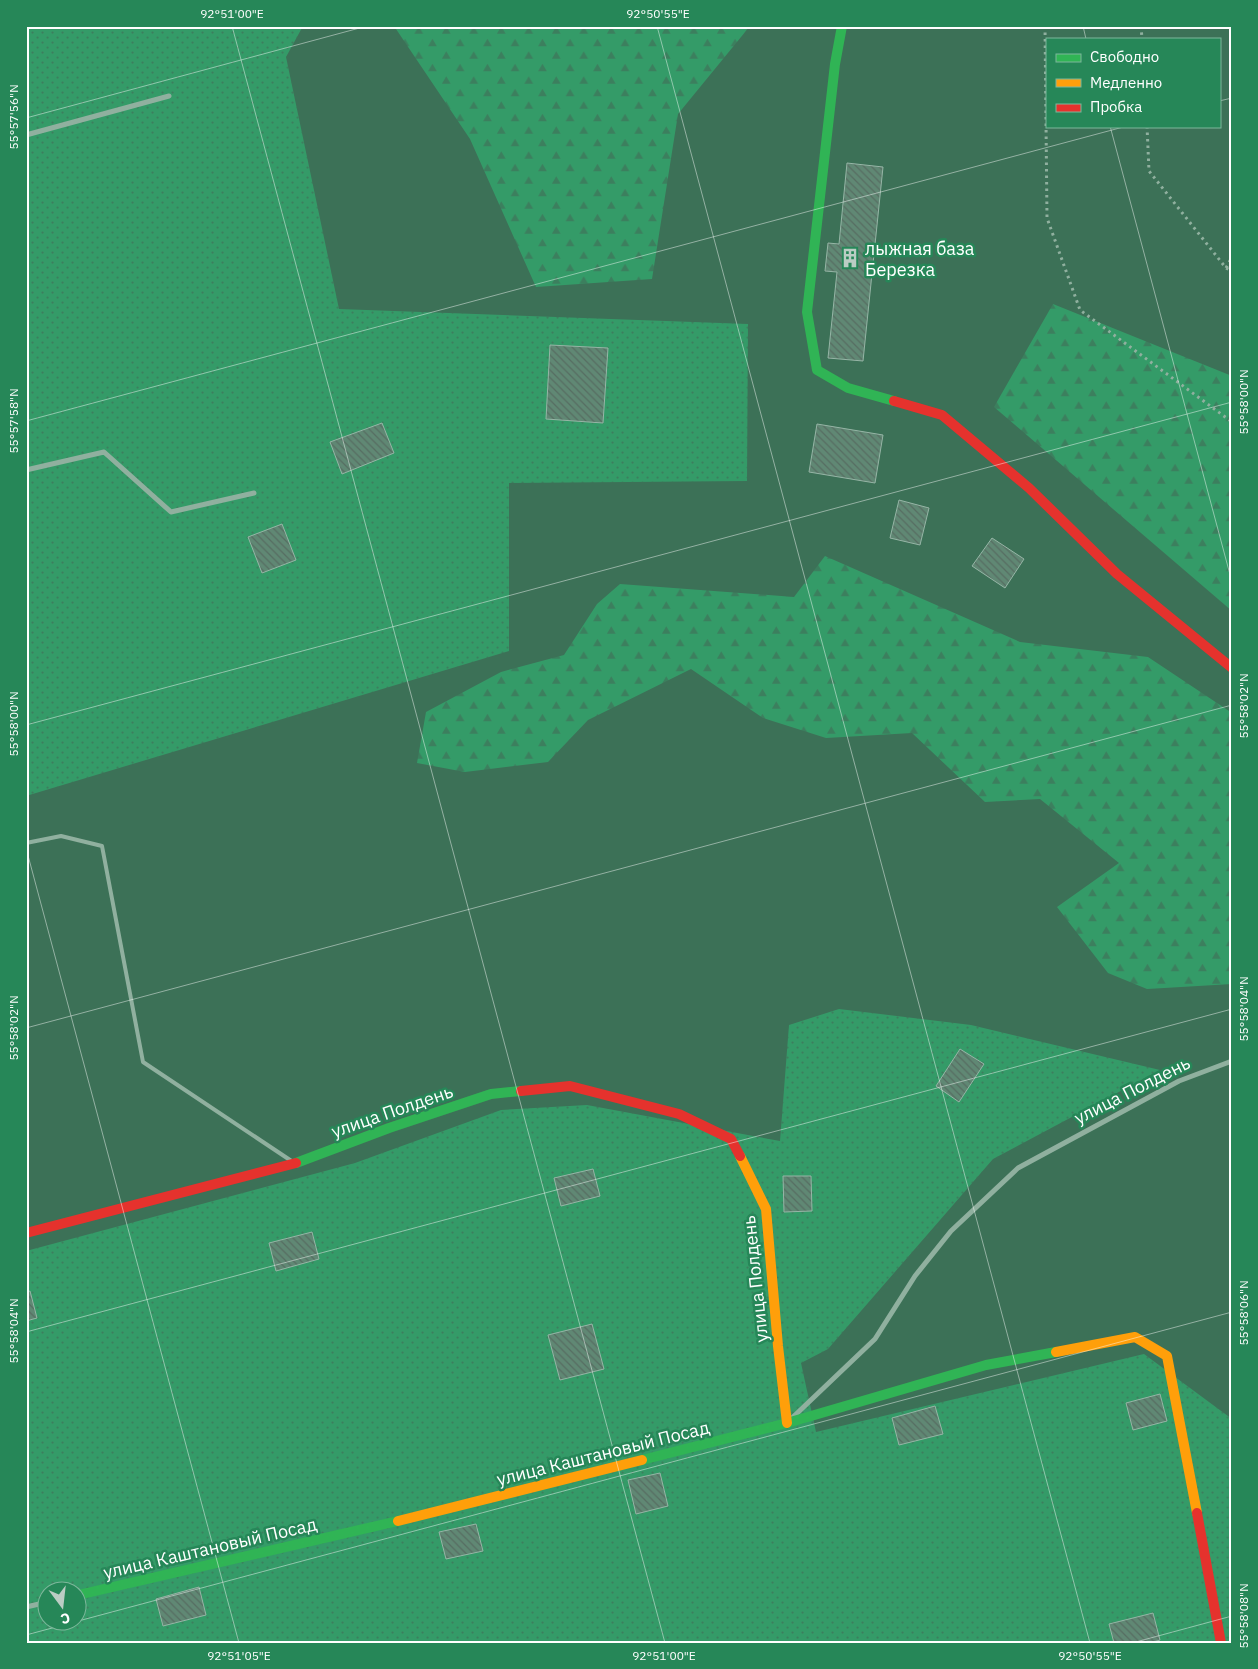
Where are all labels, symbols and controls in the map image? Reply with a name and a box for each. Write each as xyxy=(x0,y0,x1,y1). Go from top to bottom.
text: 92°51'00"E xyxy=(200,6,264,21)
text: 92°50'55"E xyxy=(626,6,690,21)
legend xyxy=(1046,38,1220,128)
text: Свободно xyxy=(1090,47,1159,66)
text: Медленно xyxy=(1090,73,1162,92)
text: 55°57'56"N xyxy=(6,84,21,150)
text: Пробка xyxy=(1090,97,1142,116)
place label: лыжная база Березка xyxy=(865,237,975,281)
building icon: лыжная база Березка xyxy=(839,247,861,269)
text: 55°58'00"N xyxy=(1236,369,1251,435)
text: 55°57'58"N xyxy=(6,388,21,454)
text: 55°58'02"N xyxy=(1236,673,1251,739)
text: 55°58'00"N xyxy=(6,691,21,757)
text: 55°58'04"N xyxy=(1236,976,1251,1042)
text: 55°58'02"N xyxy=(6,995,21,1061)
street label: улица Полдень xyxy=(1070,1051,1194,1129)
street label: улица Полдень xyxy=(328,1079,456,1143)
street label: улица Полдень xyxy=(737,1214,773,1344)
text: 55°58'06"N xyxy=(1236,1280,1251,1346)
text: 55°58'04"N xyxy=(6,1298,21,1364)
street label: улица Каштановый Посад xyxy=(494,1415,712,1491)
street label: улица Каштановый Посад xyxy=(101,1512,319,1584)
north arrow xyxy=(38,1582,88,1632)
text: 55°58'08"N xyxy=(1236,1583,1251,1649)
text: С xyxy=(59,1609,72,1628)
text: 92°51'05"E xyxy=(207,1648,271,1663)
text: 92°51'00"E xyxy=(632,1648,696,1663)
text: 92°50'55"E xyxy=(1058,1648,1122,1663)

